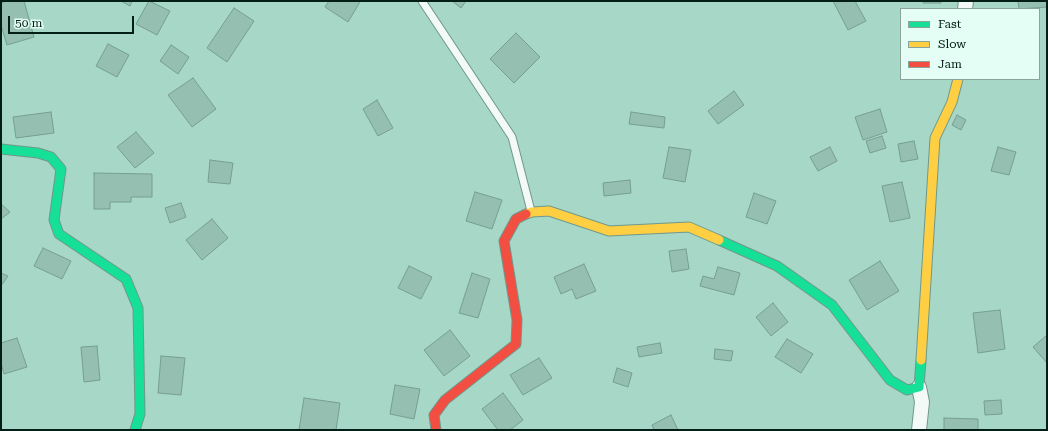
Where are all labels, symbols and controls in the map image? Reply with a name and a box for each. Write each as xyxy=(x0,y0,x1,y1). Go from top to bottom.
scale bar xyxy=(10,8,136,34)
legend xyxy=(900,8,1040,80)
text: 50 m xyxy=(15,16,42,30)
text: Fast xyxy=(938,17,961,31)
text: Slow xyxy=(938,37,966,51)
text: Jam xyxy=(938,57,962,71)

